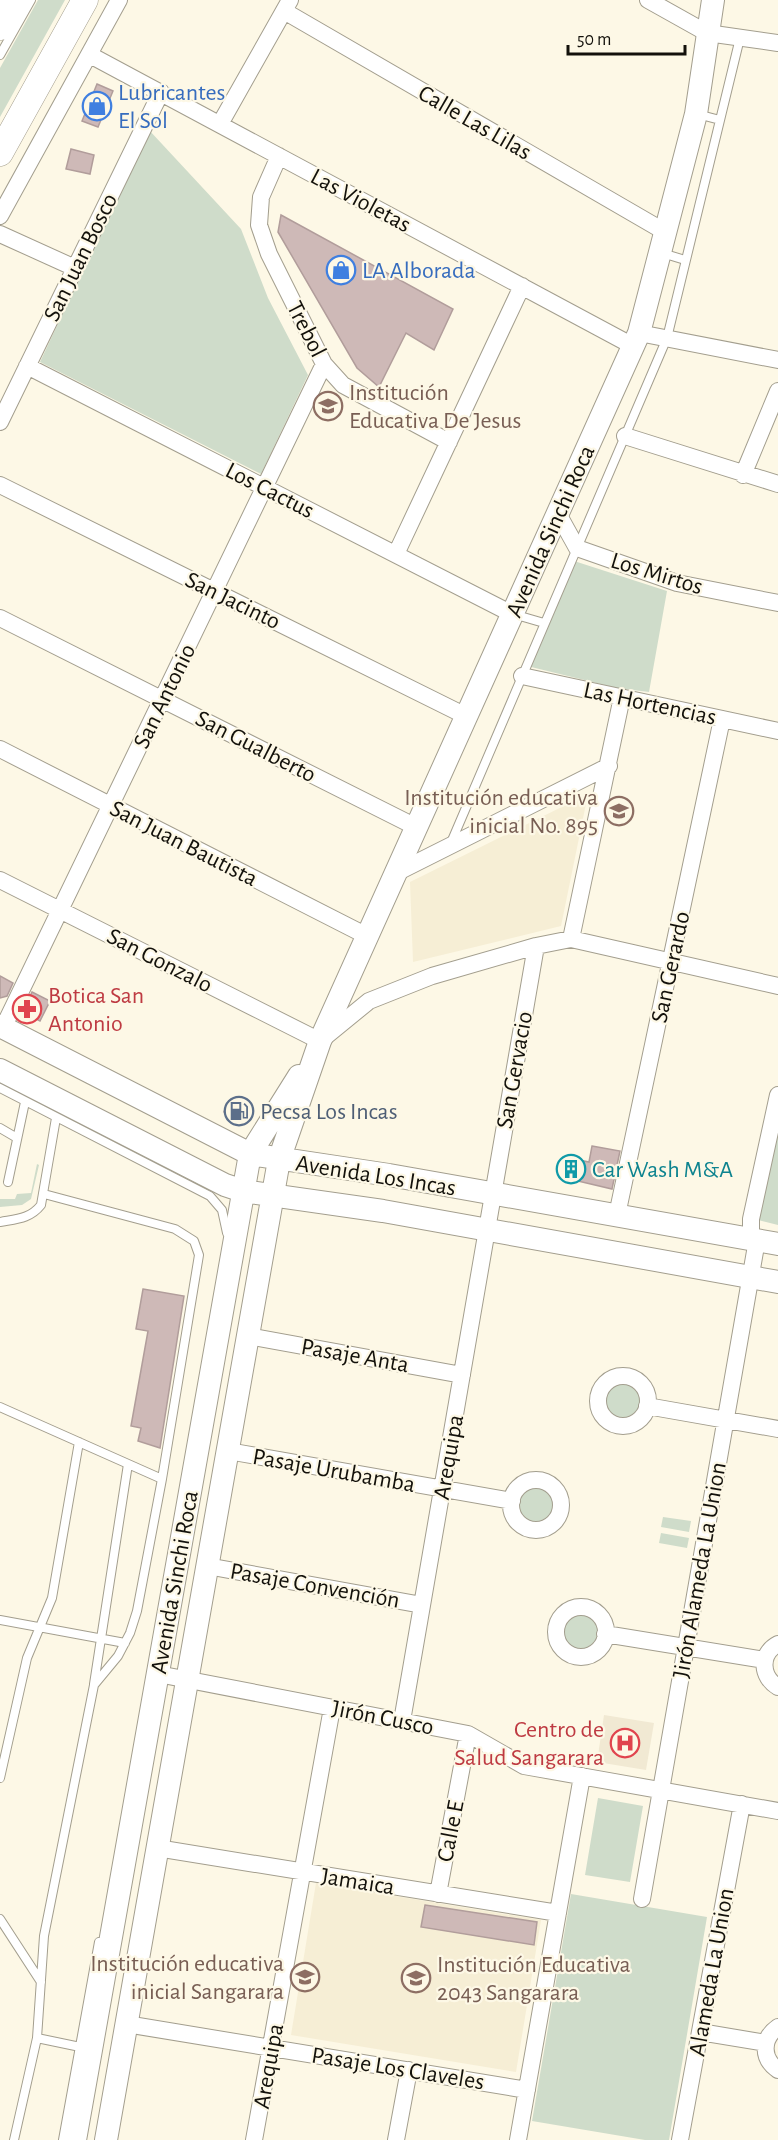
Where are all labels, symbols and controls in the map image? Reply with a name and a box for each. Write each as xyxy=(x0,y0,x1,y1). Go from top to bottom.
scale bar xyxy=(568,18,685,56)
text: 50 m xyxy=(577,31,611,49)
place label: Lubricantes El Sol xyxy=(118,81,225,133)
street label: Calle Las Lilas xyxy=(414,81,535,165)
shop icon: Lubricantes El Sol xyxy=(81,90,113,122)
street label: Las Violetas xyxy=(306,165,415,237)
street label: San Juan Bosco xyxy=(40,190,122,325)
shop icon: LA Alborada xyxy=(325,254,357,286)
place label: LA Alborada xyxy=(362,259,476,283)
street label: Trebol xyxy=(282,298,330,361)
place label: Institución Educativa De Jesus xyxy=(349,381,522,433)
school or university icon: Institución Educativa De Jesus xyxy=(312,390,344,422)
street label: Avenida Sinchi Roca xyxy=(502,442,600,621)
street label: Los Cactus xyxy=(221,458,318,523)
street label: Los Mirtos xyxy=(608,549,706,599)
street label: San Jacinto xyxy=(181,568,284,634)
street label: San Antonio xyxy=(129,640,200,752)
street label: Las Hortencias xyxy=(581,678,718,730)
street label: San Gualberto xyxy=(192,706,320,787)
place label: Institución educativa inicial No. 895 xyxy=(404,786,598,838)
school or university icon: Institución educativa inicial No. 895 xyxy=(603,795,635,827)
street label: San Juan Bautista xyxy=(106,796,261,891)
street label: San Gerardo xyxy=(647,909,694,1025)
street label: San Gonzalo xyxy=(103,924,216,998)
place label: Botica San Antonio xyxy=(48,984,144,1036)
pharmacy icon: Botica San Antonio xyxy=(11,993,43,1025)
street label: San Gervacio xyxy=(493,1010,537,1131)
fuel station icon: Pecsa Los Incas xyxy=(223,1095,255,1127)
place label: Pecsa Los Incas xyxy=(260,1100,398,1124)
street label: Avenida Los Incas xyxy=(294,1151,458,1200)
building icon: Car Wash M&A xyxy=(555,1153,587,1185)
place label: Car Wash M&A xyxy=(592,1158,733,1182)
street label: Pasaje Anta xyxy=(299,1335,411,1377)
street label: Arequipa xyxy=(430,1413,468,1502)
street label: Pasaje Urubamba xyxy=(251,1445,417,1497)
street label: Jirón Alameda La Union xyxy=(669,1460,731,1680)
street label: Avenida Sinchi Roca xyxy=(147,1489,203,1676)
street label: Pasaje Convención xyxy=(228,1559,402,1613)
street label: Jirón Cusco xyxy=(330,1696,436,1740)
place label: Centro de Salud Sangarara xyxy=(454,1718,604,1770)
hospital icon: Centro de Salud Sangarara xyxy=(609,1727,641,1759)
street label: Calle E xyxy=(433,1798,469,1864)
street label: Jamaica xyxy=(319,1864,396,1900)
street label: Alameda La Union xyxy=(685,1886,739,2058)
place label: Institución educativa inicial Sangarara xyxy=(90,1952,284,2004)
place label: Institución Educativa 2043 Sangarara xyxy=(437,1953,631,2005)
school or university icon: Institución educativa inicial Sangarara xyxy=(289,1961,321,1993)
school or university icon: Institución Educativa 2043 Sangarara xyxy=(400,1962,432,1994)
street label: Arequipa xyxy=(250,2022,288,2111)
street label: Pasaje Los Claveles xyxy=(310,2043,486,2094)

